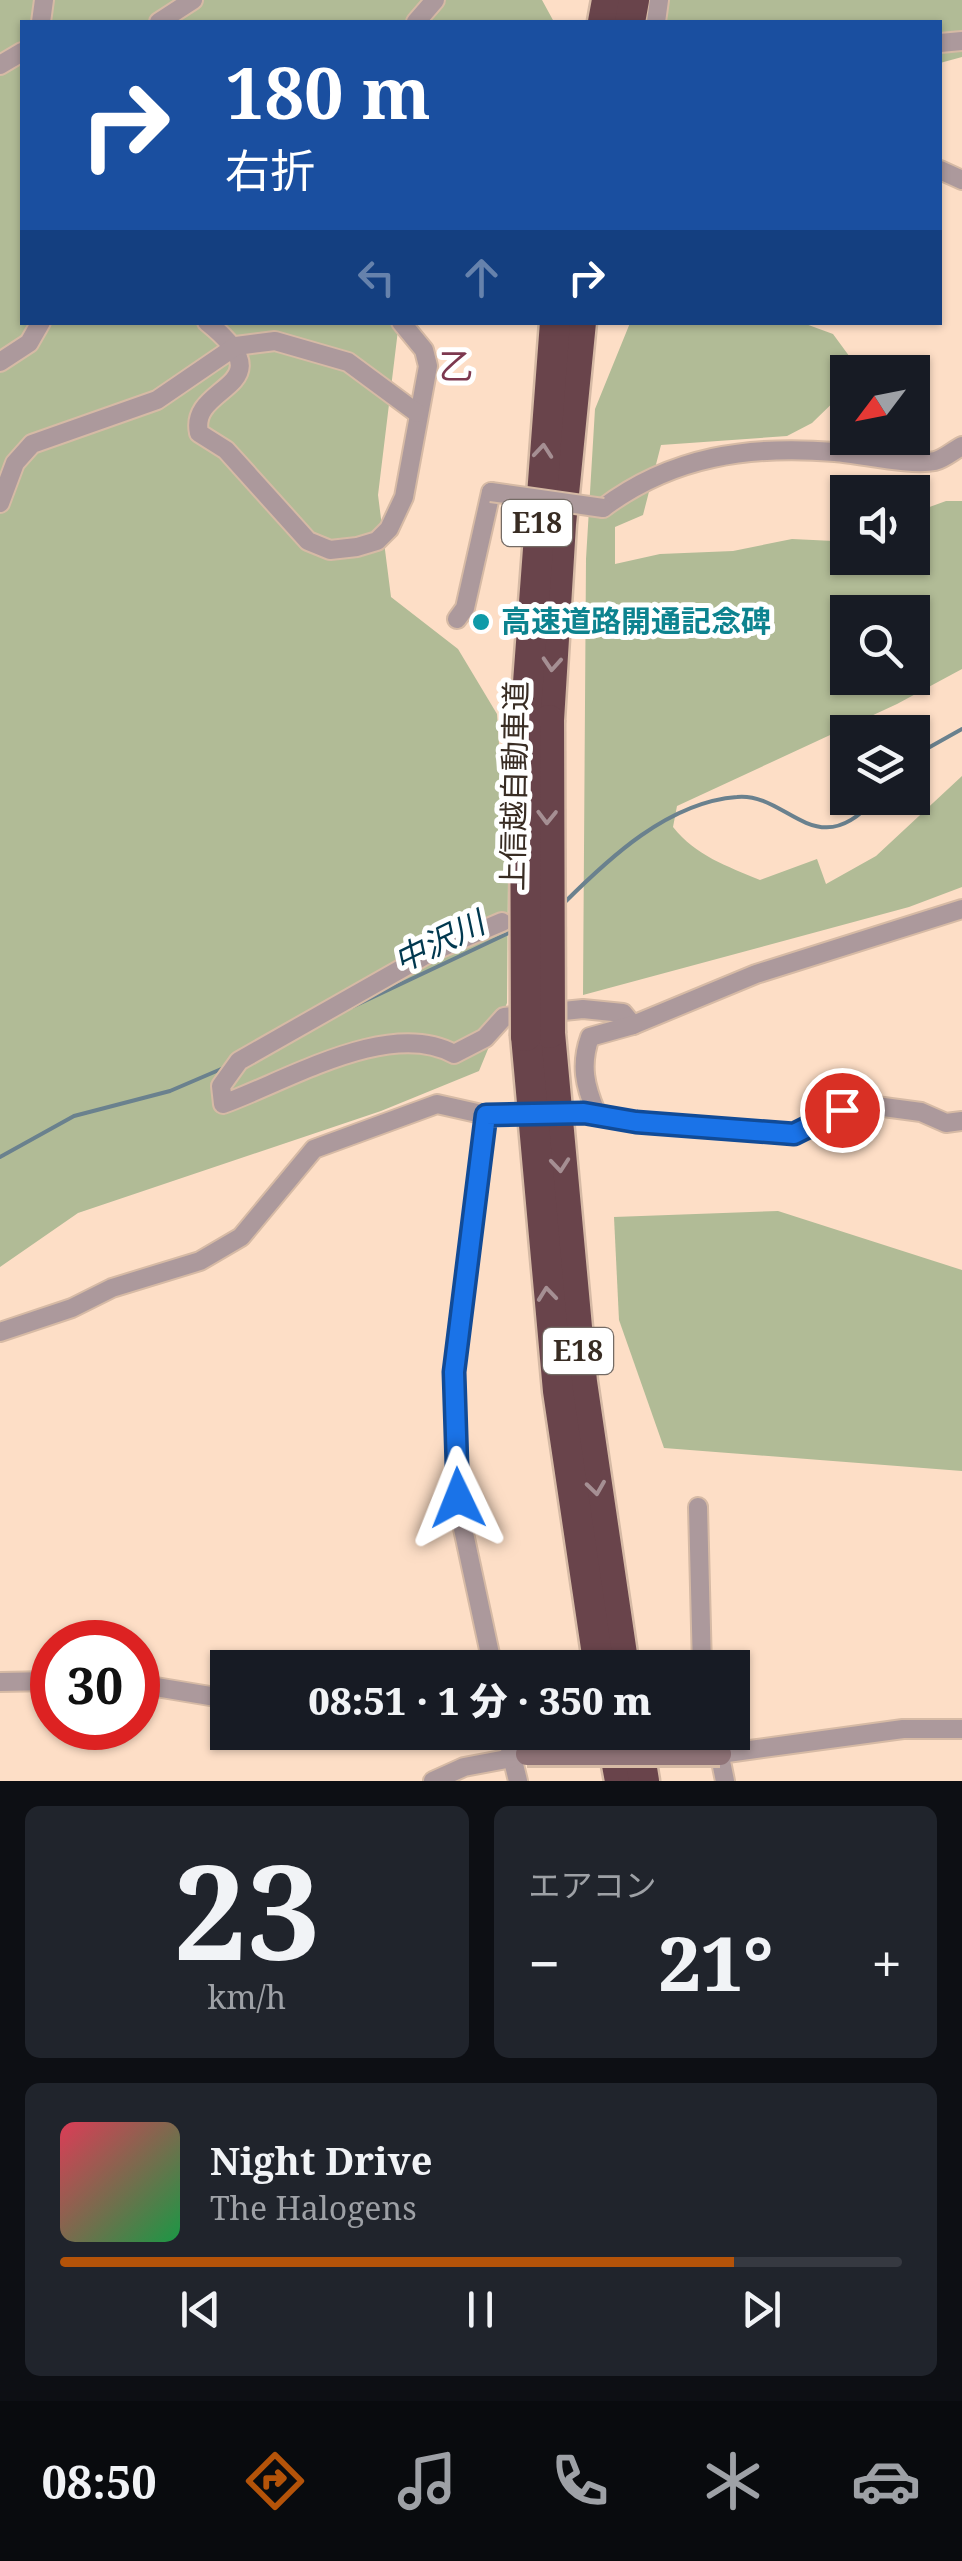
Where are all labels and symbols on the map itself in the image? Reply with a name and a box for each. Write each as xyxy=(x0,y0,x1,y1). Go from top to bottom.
district label: 乙 xyxy=(438,342,474,389)
north arrow xyxy=(830,355,930,455)
one-way arrow xyxy=(531,443,553,459)
road number: E18 xyxy=(502,500,572,546)
place label: 高速道路開通記念碑 xyxy=(501,600,771,641)
marker: 高速道路開通記念碑 xyxy=(470,611,492,633)
one-way arrow xyxy=(542,656,564,672)
street label: 上信越自動車道 xyxy=(491,681,536,891)
one-way arrow xyxy=(536,810,558,826)
water label: 中沢川 xyxy=(386,899,494,981)
pin xyxy=(800,1068,885,1153)
one-way arrow xyxy=(548,1157,570,1173)
one-way arrow xyxy=(537,1285,558,1301)
road number: E18 xyxy=(543,1328,613,1374)
position arrow xyxy=(406,1446,510,1550)
one-way arrow xyxy=(585,1479,606,1496)
speed limit sign: 30 xyxy=(30,1620,160,1750)

